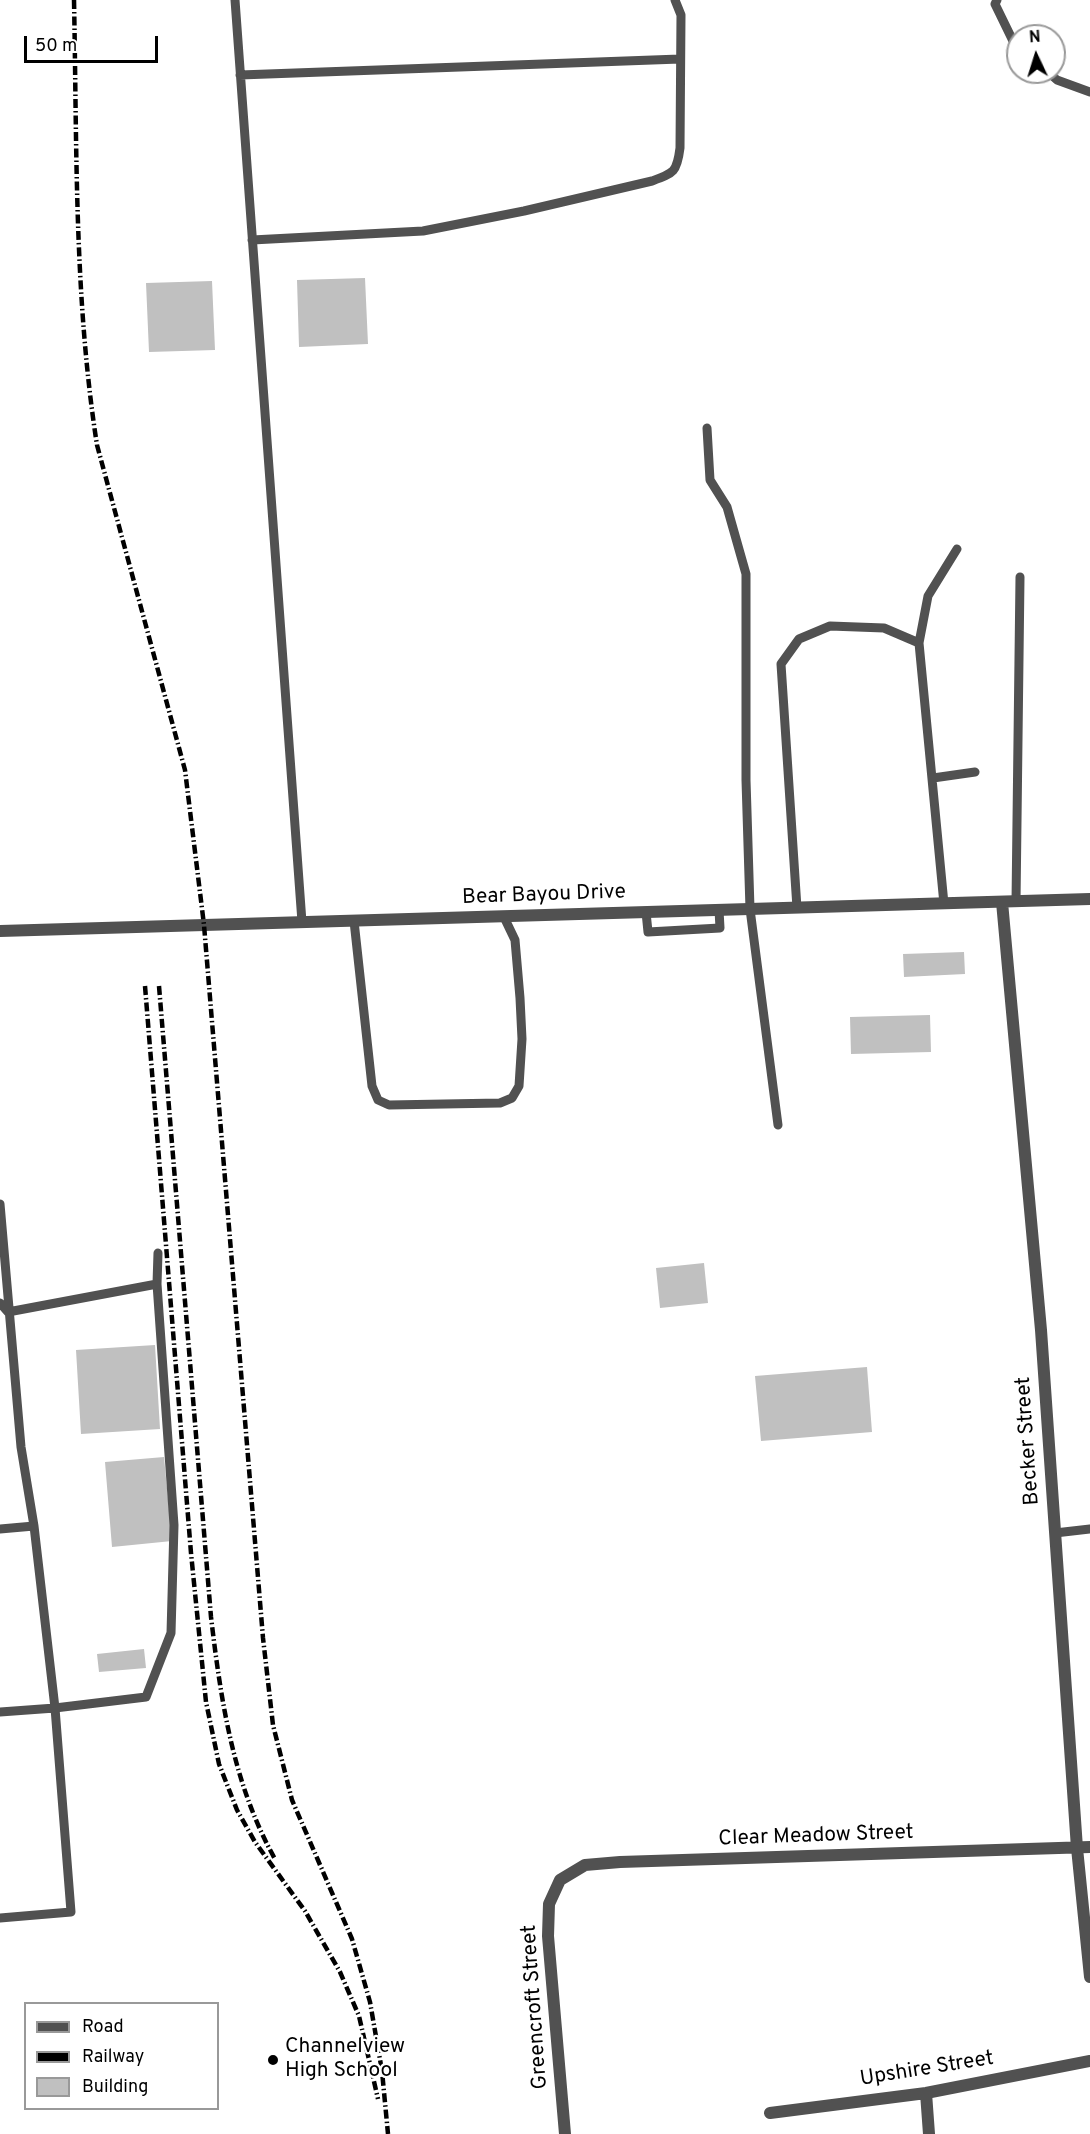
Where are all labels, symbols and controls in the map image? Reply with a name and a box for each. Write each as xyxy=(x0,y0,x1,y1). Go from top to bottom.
scale bar xyxy=(27,24,160,62)
north arrow xyxy=(1006,24,1066,84)
text: N xyxy=(1028,28,1041,48)
text: 50 m xyxy=(35,35,77,58)
street label: Bear Bayou Drive xyxy=(462,881,626,911)
street label: Becker Street xyxy=(1012,1376,1046,1506)
street label: Clear Meadow Street xyxy=(718,1821,914,1853)
street label: Greencroft Street xyxy=(518,1924,554,2090)
legend xyxy=(24,2002,219,2110)
text: Road xyxy=(82,2016,124,2039)
place label: Channelview High School xyxy=(285,2035,405,2085)
text: Railway xyxy=(82,2046,144,2069)
street label: Upshire Street xyxy=(858,2047,996,2093)
marker: Channelview High School xyxy=(266,2053,280,2067)
text: Building xyxy=(82,2076,148,2099)

